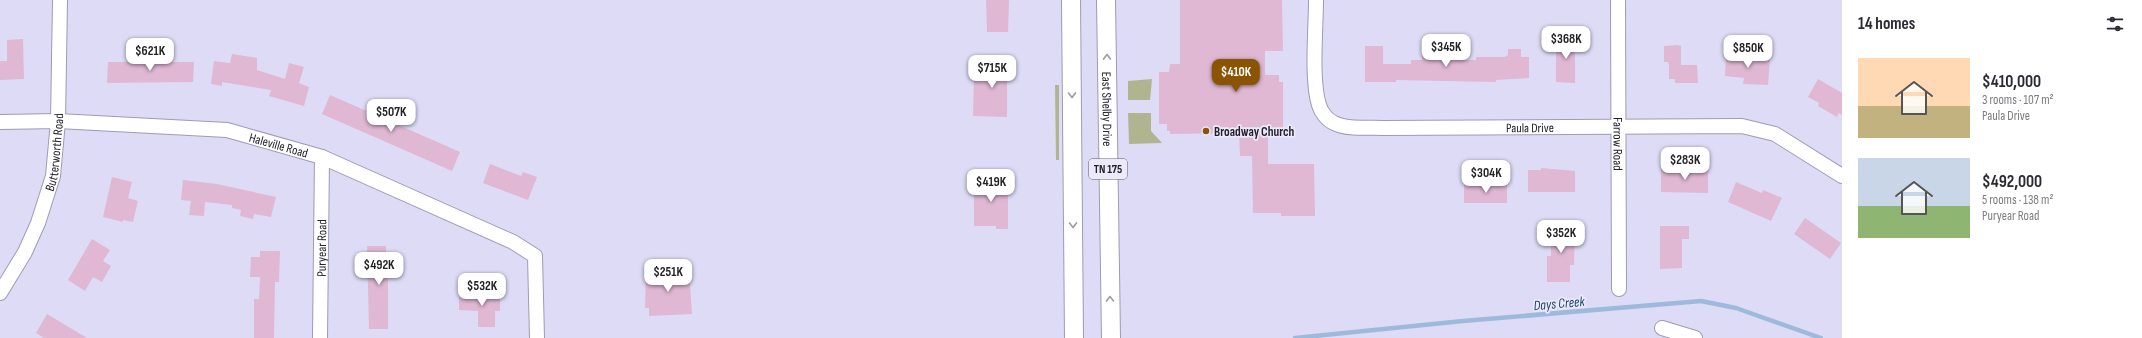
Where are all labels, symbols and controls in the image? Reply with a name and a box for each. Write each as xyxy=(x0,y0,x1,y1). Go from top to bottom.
icon: filters xyxy=(2104,13,2126,35)
text: 14 homes xyxy=(1858,14,1915,34)
pin: $368K xyxy=(1538,26,1594,60)
text: $368K xyxy=(1550,31,1582,47)
pin: $345K xyxy=(1418,34,1474,68)
pin: $850K xyxy=(1720,35,1776,69)
pin: $621K xyxy=(122,38,178,72)
text: $345K xyxy=(1431,39,1461,55)
text: $850K xyxy=(1732,40,1764,56)
text: $621K xyxy=(135,43,165,59)
one-way arrow xyxy=(1103,54,1111,60)
pin: $715K xyxy=(964,55,1020,89)
pin: $410K xyxy=(1208,59,1264,93)
text: $715K xyxy=(977,60,1007,76)
text: $410K xyxy=(1221,64,1251,80)
street label: East Shelby Drive xyxy=(1098,71,1115,147)
text: $410,000 xyxy=(1982,72,2041,92)
icon: home xyxy=(1890,74,1938,122)
one-way arrow xyxy=(1068,92,1076,98)
text: 3 rooms · 107 m² xyxy=(1982,92,2054,108)
pin: $507K xyxy=(363,99,419,133)
text: $507K xyxy=(376,104,406,120)
text: Paula Drive xyxy=(1982,108,2030,124)
street label: Butterworth Road xyxy=(42,113,67,193)
street label: Farrow Road xyxy=(1609,117,1626,171)
street label: Paula Drive xyxy=(1506,120,1554,136)
place label: Broadway Church xyxy=(1214,124,1295,140)
marker: Broadway Church xyxy=(1201,126,1211,136)
street label: Haleville Road xyxy=(247,130,310,162)
pin: $283K xyxy=(1657,147,1713,181)
text: $283K xyxy=(1670,152,1700,168)
road number: TN 175 xyxy=(1089,159,1127,179)
pin: $304K xyxy=(1458,160,1514,194)
text: $304K xyxy=(1470,165,1502,181)
pin: $419K xyxy=(963,169,1019,203)
text: $492,000 xyxy=(1982,172,2042,192)
text: $419K xyxy=(976,174,1006,190)
icon: home xyxy=(1890,174,1938,222)
text: 5 rooms · 138 m² xyxy=(1982,192,2053,208)
text: Puryear Road xyxy=(1982,208,2039,224)
street label: Puryear Road xyxy=(314,219,330,277)
pin: $352K xyxy=(1533,220,1589,254)
one-way arrow xyxy=(1069,222,1077,228)
text: $352K xyxy=(1546,225,1576,241)
pin: $492K xyxy=(351,252,407,286)
text: $492K xyxy=(364,257,395,273)
pin: $251K xyxy=(640,259,696,293)
text: $251K xyxy=(653,264,683,280)
pin: $532K xyxy=(454,273,510,307)
text: $532K xyxy=(467,278,497,294)
water label: Days Creek xyxy=(1533,293,1586,314)
one-way arrow xyxy=(1106,296,1114,302)

